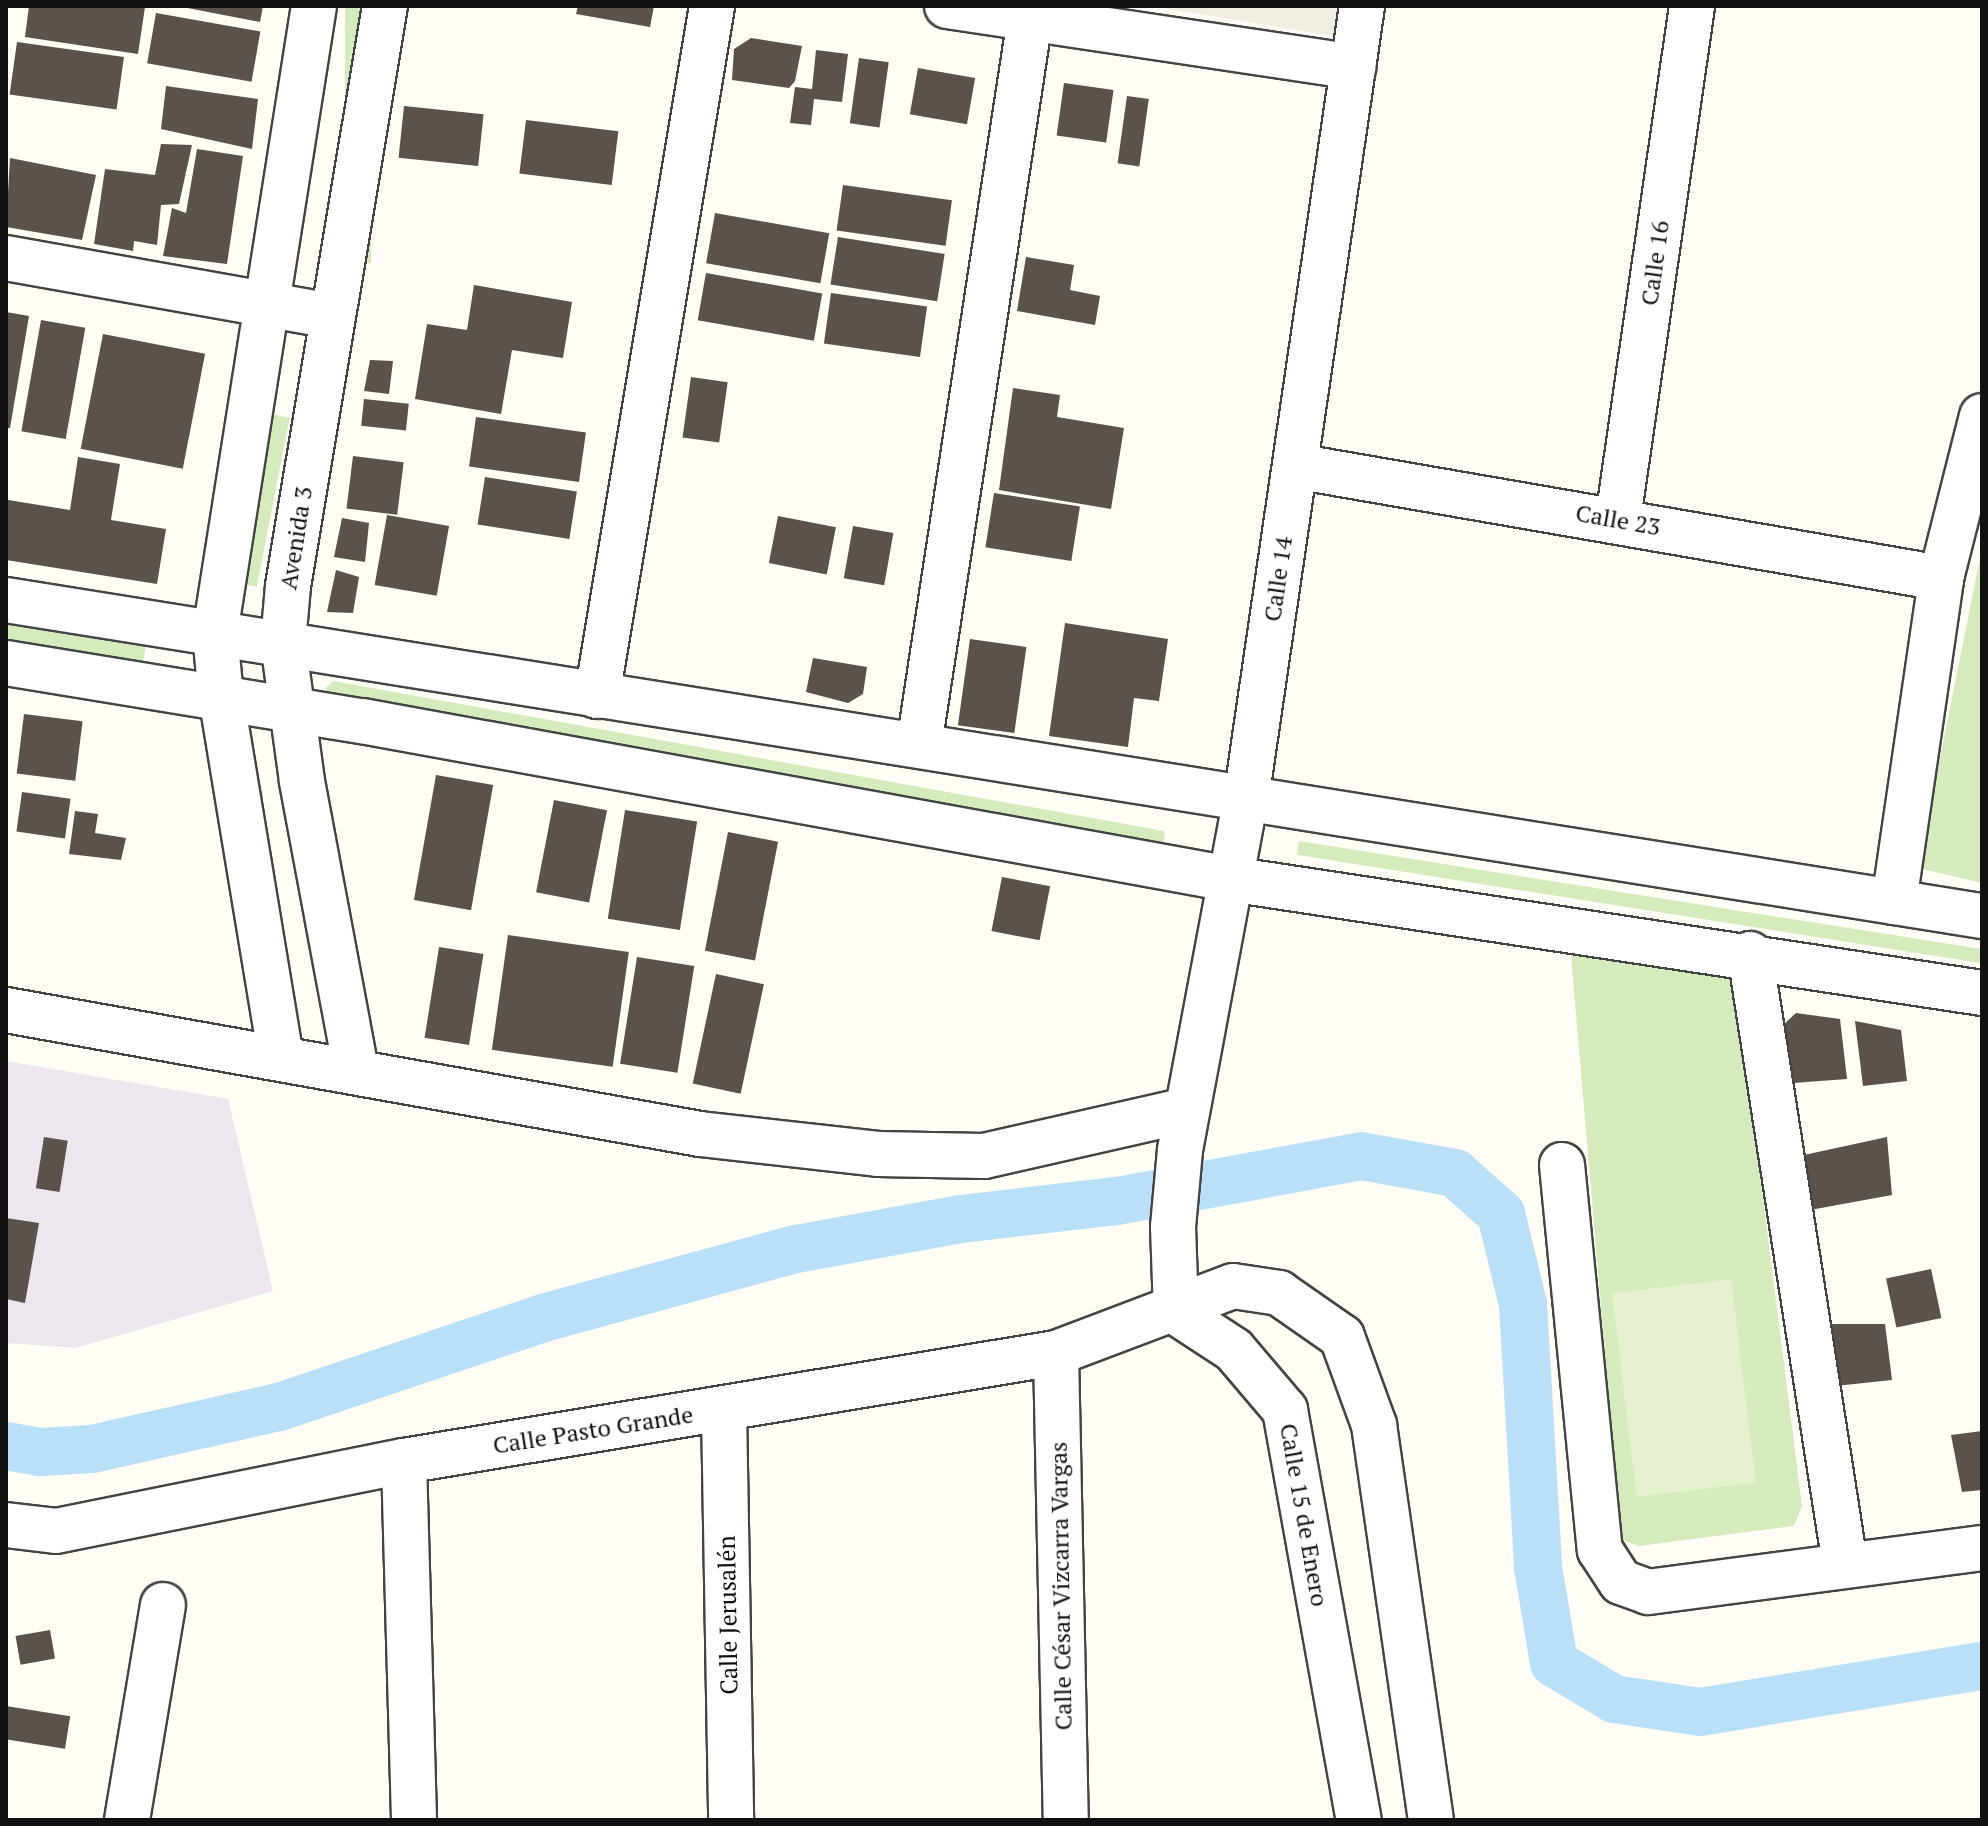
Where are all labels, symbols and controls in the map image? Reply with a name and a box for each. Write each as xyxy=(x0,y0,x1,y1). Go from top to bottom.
street label: Calle 16 xyxy=(1635,219,1675,307)
street label: Avenida 3 xyxy=(274,484,318,592)
street label: Calle 23 xyxy=(1573,498,1663,542)
street label: Calle 14 xyxy=(1258,535,1298,623)
street label: Calle Pasto Grande xyxy=(491,1400,695,1460)
street label: Calle 15 de Enero xyxy=(1274,1421,1334,1609)
street label: Calle César Vizcarra Vargas xyxy=(1044,1441,1078,1731)
street label: Calle Jerusalén xyxy=(712,1535,744,1695)

